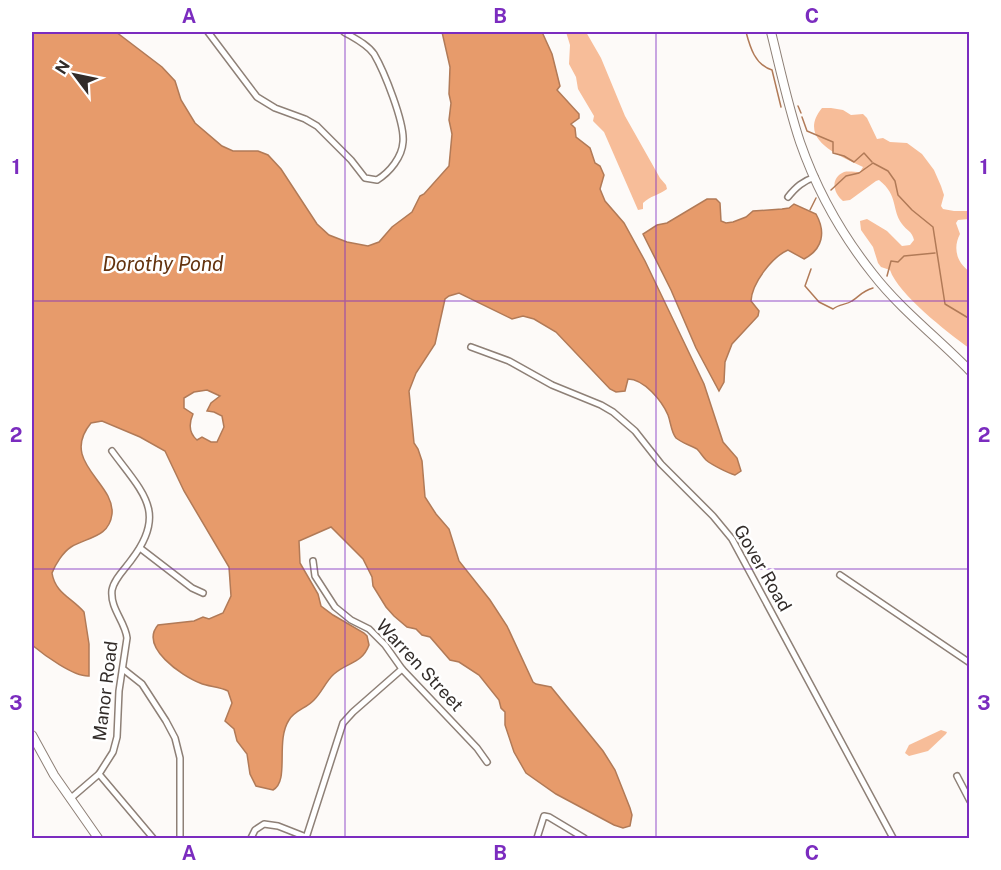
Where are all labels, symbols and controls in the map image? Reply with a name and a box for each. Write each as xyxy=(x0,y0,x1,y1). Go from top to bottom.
text: A xyxy=(182,4,196,28)
text: B xyxy=(493,4,507,28)
text: C xyxy=(805,4,819,28)
north arrow xyxy=(45,45,105,105)
text: N xyxy=(51,57,74,78)
text: 1 xyxy=(12,155,20,179)
text: 1 xyxy=(980,155,988,179)
water label: Dorothy Pond xyxy=(102,252,224,276)
text: 2 xyxy=(10,423,22,447)
text: 2 xyxy=(978,423,990,447)
street label: Gover Road xyxy=(730,521,796,615)
street label: Warren Street xyxy=(372,615,468,715)
street label: Manor Road xyxy=(88,640,122,742)
text: 3 xyxy=(9,691,23,715)
text: 3 xyxy=(977,691,991,715)
text: A xyxy=(182,841,196,865)
text: B xyxy=(493,841,507,865)
text: C xyxy=(805,841,819,865)

